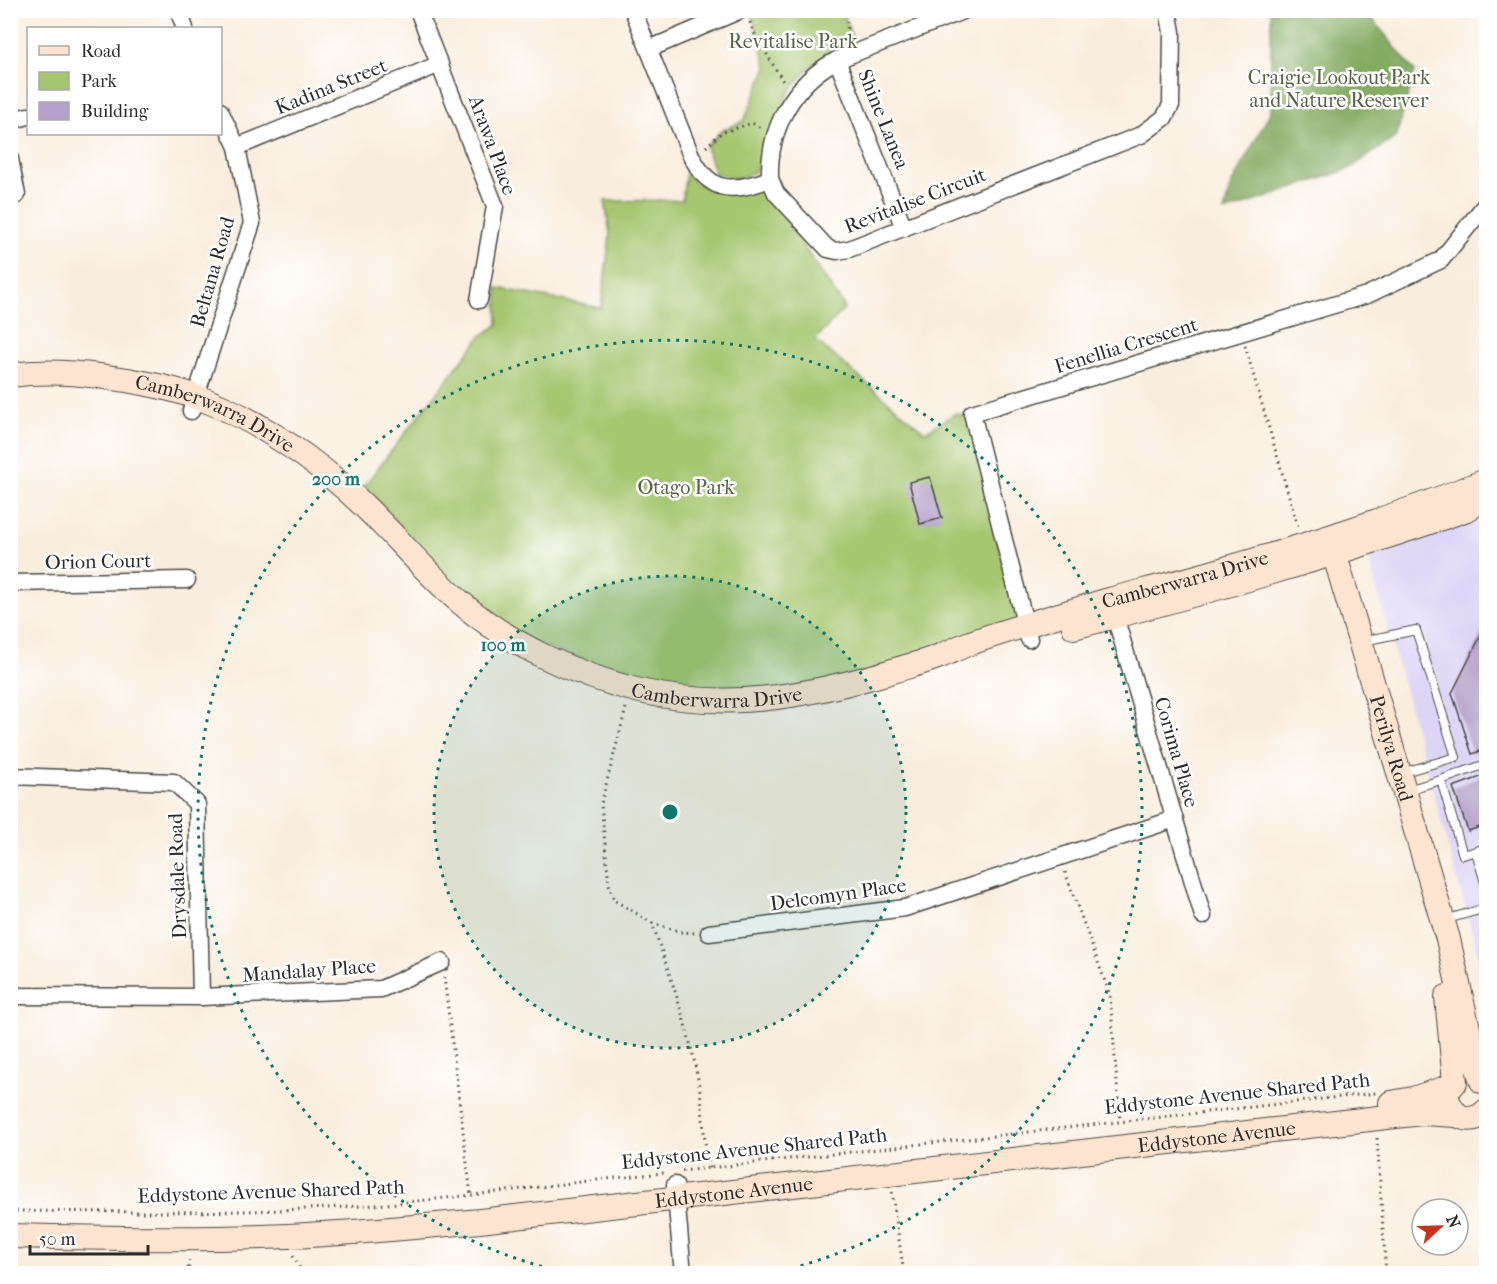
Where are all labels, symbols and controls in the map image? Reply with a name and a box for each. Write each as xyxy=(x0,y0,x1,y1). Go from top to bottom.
legend xyxy=(27,27,222,135)
park label: Revitalise Park xyxy=(729,30,858,53)
text: Road xyxy=(81,41,121,62)
street label: Kadina Street xyxy=(272,54,391,119)
street label: Shine Lanea xyxy=(853,66,914,173)
park label: Craigie Lookout Park and Nature Reserver xyxy=(1248,66,1431,112)
text: Park xyxy=(81,71,118,92)
street label: Arawa Place xyxy=(464,91,521,198)
text: Building xyxy=(81,101,149,122)
street label: Revitalise Circuit xyxy=(841,163,989,238)
street label: Beltana Road xyxy=(186,213,240,330)
street label: Fenellia Crescent xyxy=(1052,313,1201,378)
street label: Camberwarra Drive xyxy=(133,371,299,457)
text: 200 m xyxy=(312,469,361,490)
park label: Otago Park xyxy=(637,476,735,499)
street label: Camberwarra Drive xyxy=(1099,546,1271,614)
street label: Orion Court xyxy=(45,549,151,574)
text: 100 m xyxy=(480,635,527,656)
street label: Camberwarra Drive xyxy=(629,678,804,713)
street label: Perilya Road xyxy=(1365,692,1418,805)
street label: Corima Place xyxy=(1150,694,1203,810)
centre of rings xyxy=(660,802,680,822)
street label: Drysdale Road xyxy=(164,812,191,939)
street label: Delcomyn Place xyxy=(768,874,908,915)
street label: Mandalay Place xyxy=(241,954,377,987)
street label: Eddystone Avenue Shared Path xyxy=(1103,1068,1372,1119)
street label: Eddystone Avenue xyxy=(1136,1117,1297,1158)
street label: Eddystone Avenue Shared Path xyxy=(620,1123,889,1174)
street label: Eddystone Avenue xyxy=(653,1172,814,1213)
street label: Eddystone Avenue Shared Path xyxy=(137,1175,406,1208)
north arrow xyxy=(1410,1197,1470,1257)
text: N xyxy=(1442,1212,1465,1232)
scale bar xyxy=(30,1218,148,1256)
text: 50 m xyxy=(39,1229,76,1250)

